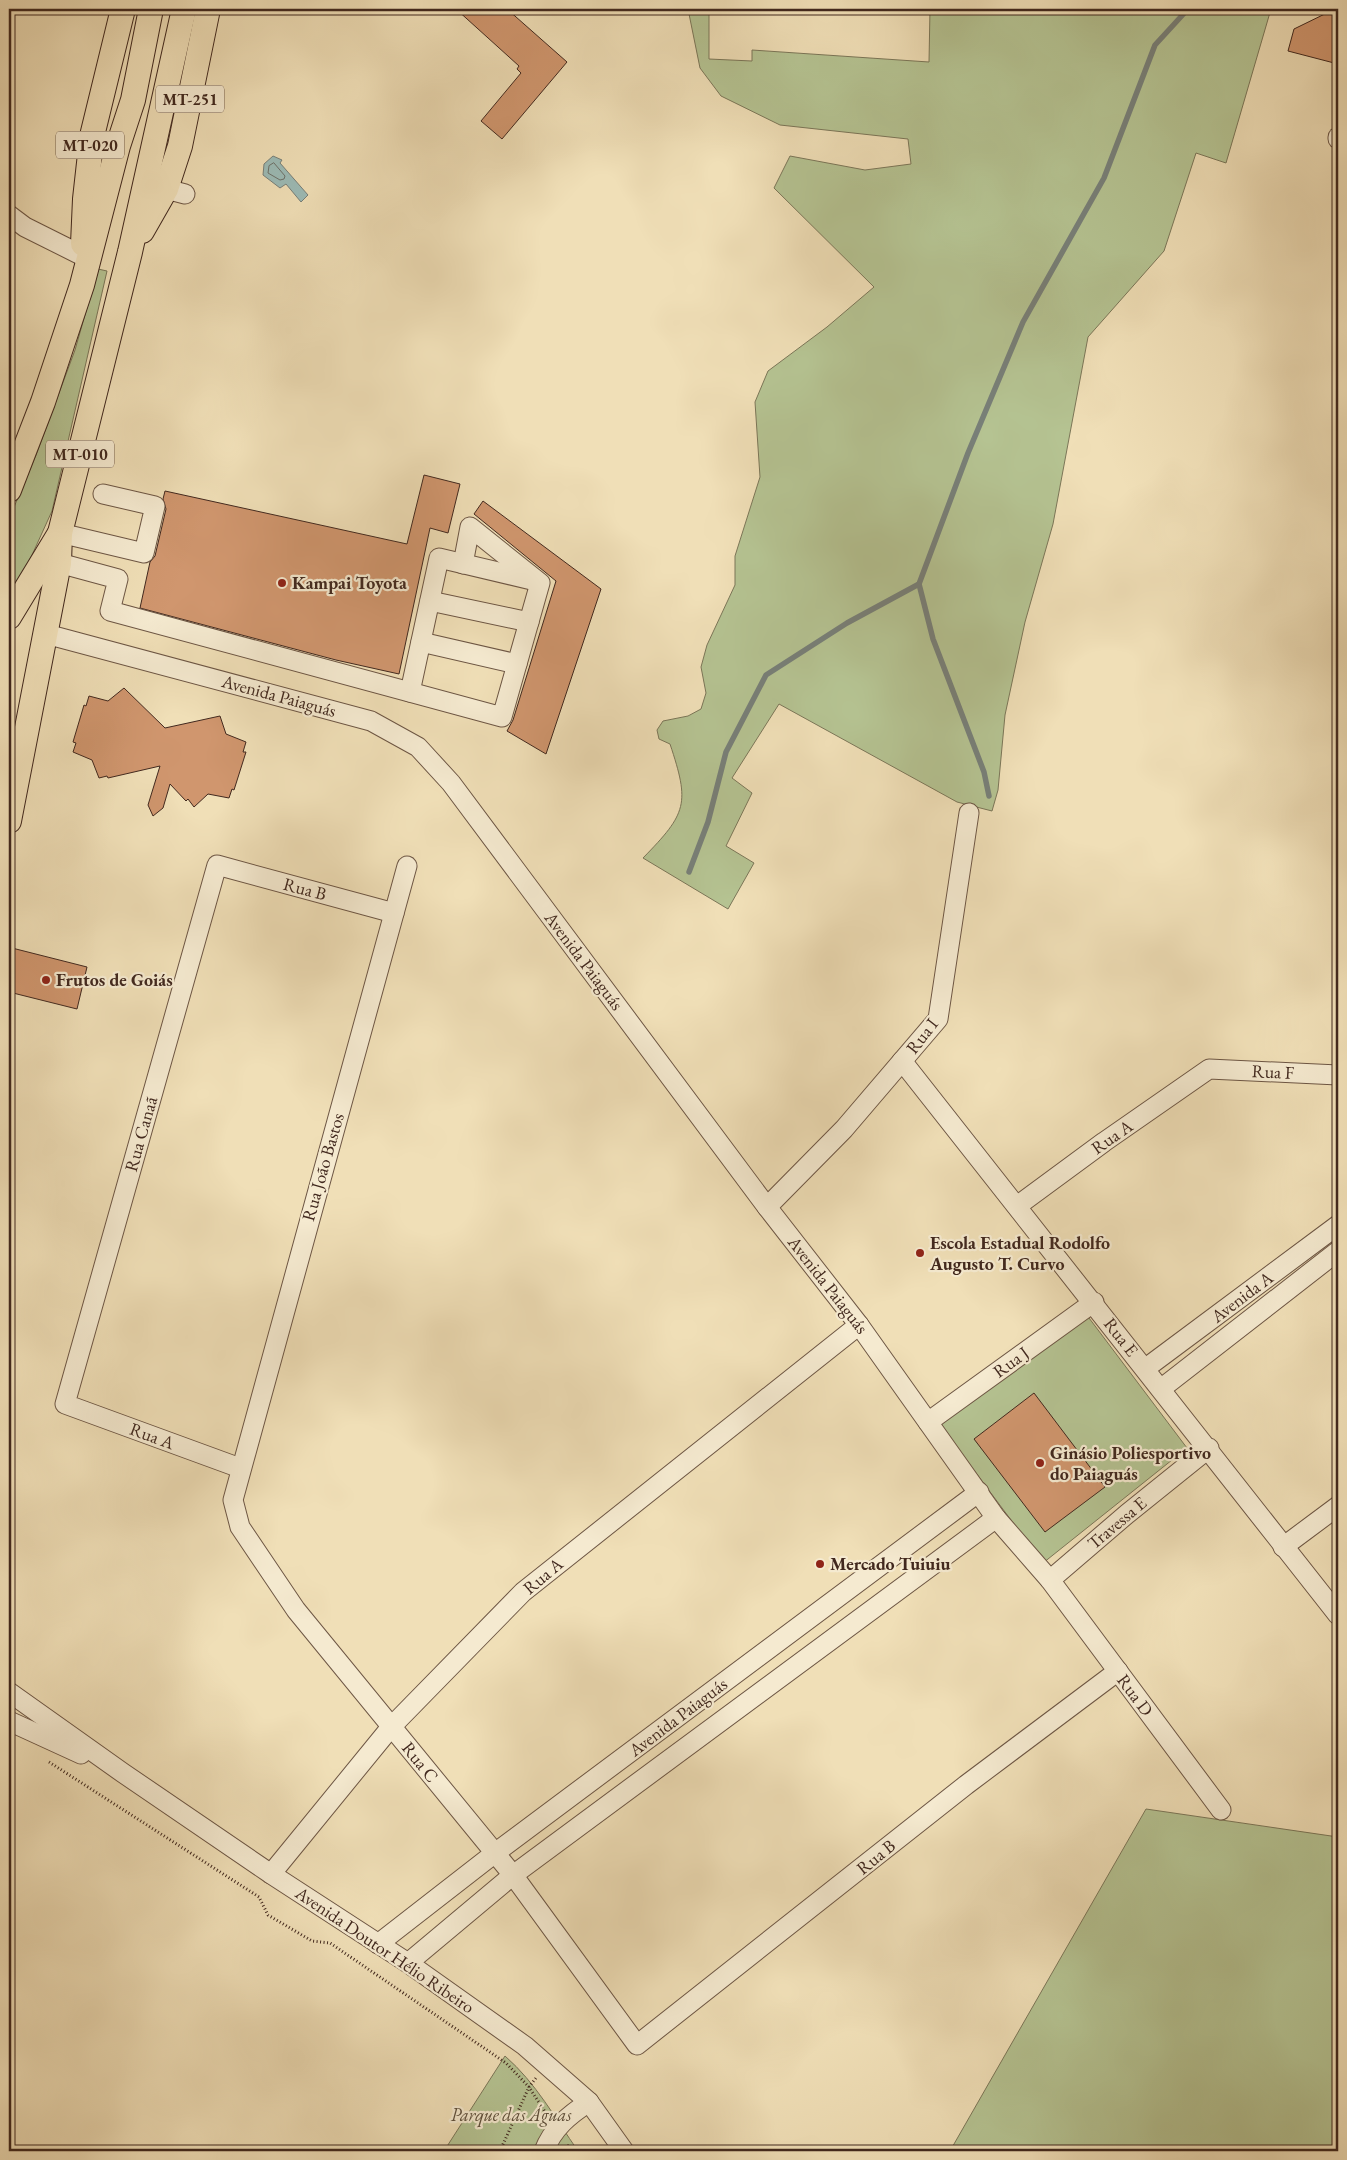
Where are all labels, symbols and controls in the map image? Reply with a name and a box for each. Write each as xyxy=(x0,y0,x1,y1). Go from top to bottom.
road number: MT-251 xyxy=(156,86,224,112)
road number: MT-020 xyxy=(56,132,124,158)
road number: MT-010 xyxy=(46,440,114,468)
place label: Kampai Toyota xyxy=(292,571,407,594)
marker: Kampai Toyota xyxy=(276,577,288,589)
street label: Avenida Paiaguás xyxy=(218,669,339,722)
street label: Rua B xyxy=(281,872,329,905)
street label: Avenida Paiaguás xyxy=(539,906,629,1015)
place label: Frutos de Goiás xyxy=(56,968,173,991)
marker: Frutos de Goiás xyxy=(40,974,52,986)
street label: Rua I xyxy=(900,1013,943,1058)
street label: Rua F xyxy=(1251,1059,1295,1084)
street label: Rua Canaã xyxy=(119,1093,162,1174)
street label: Rua João Bastos xyxy=(296,1110,349,1224)
street label: Rua A xyxy=(1086,1114,1137,1159)
street label: Avenida Paiaguás xyxy=(783,1230,874,1338)
place label: Escola Estadual Rodolfo Augusto T. Curvo xyxy=(929,1231,1110,1275)
marker: Escola Estadual Rodolfo Augusto T. Curvo xyxy=(914,1247,926,1259)
street label: Avenida A xyxy=(1205,1265,1278,1328)
street label: Rua E xyxy=(1099,1313,1144,1361)
street label: Rua J xyxy=(988,1341,1033,1382)
street label: Rua A xyxy=(127,1417,178,1454)
place label: Ginásio Poliesportivo do Paiaguás xyxy=(1050,1441,1211,1485)
marker: Ginásio Poliesportivo do Paiaguás xyxy=(1034,1457,1046,1469)
street label: Travessa E xyxy=(1082,1491,1151,1554)
street label: Rua A xyxy=(518,1552,568,1599)
place label: Mercado Tuiuiu xyxy=(830,1552,951,1575)
marker: Mercado Tuiuiu xyxy=(814,1558,826,1570)
street label: Rua D xyxy=(1112,1669,1159,1720)
street label: Avenida Paiaguás xyxy=(623,1672,732,1762)
street label: Rua C xyxy=(397,1737,444,1787)
street label: Rua B xyxy=(851,1834,900,1879)
street label: Avenida Doutor Hélio Ribeiro xyxy=(290,1880,479,2018)
park label: Parque das Águas xyxy=(451,2103,572,2128)

